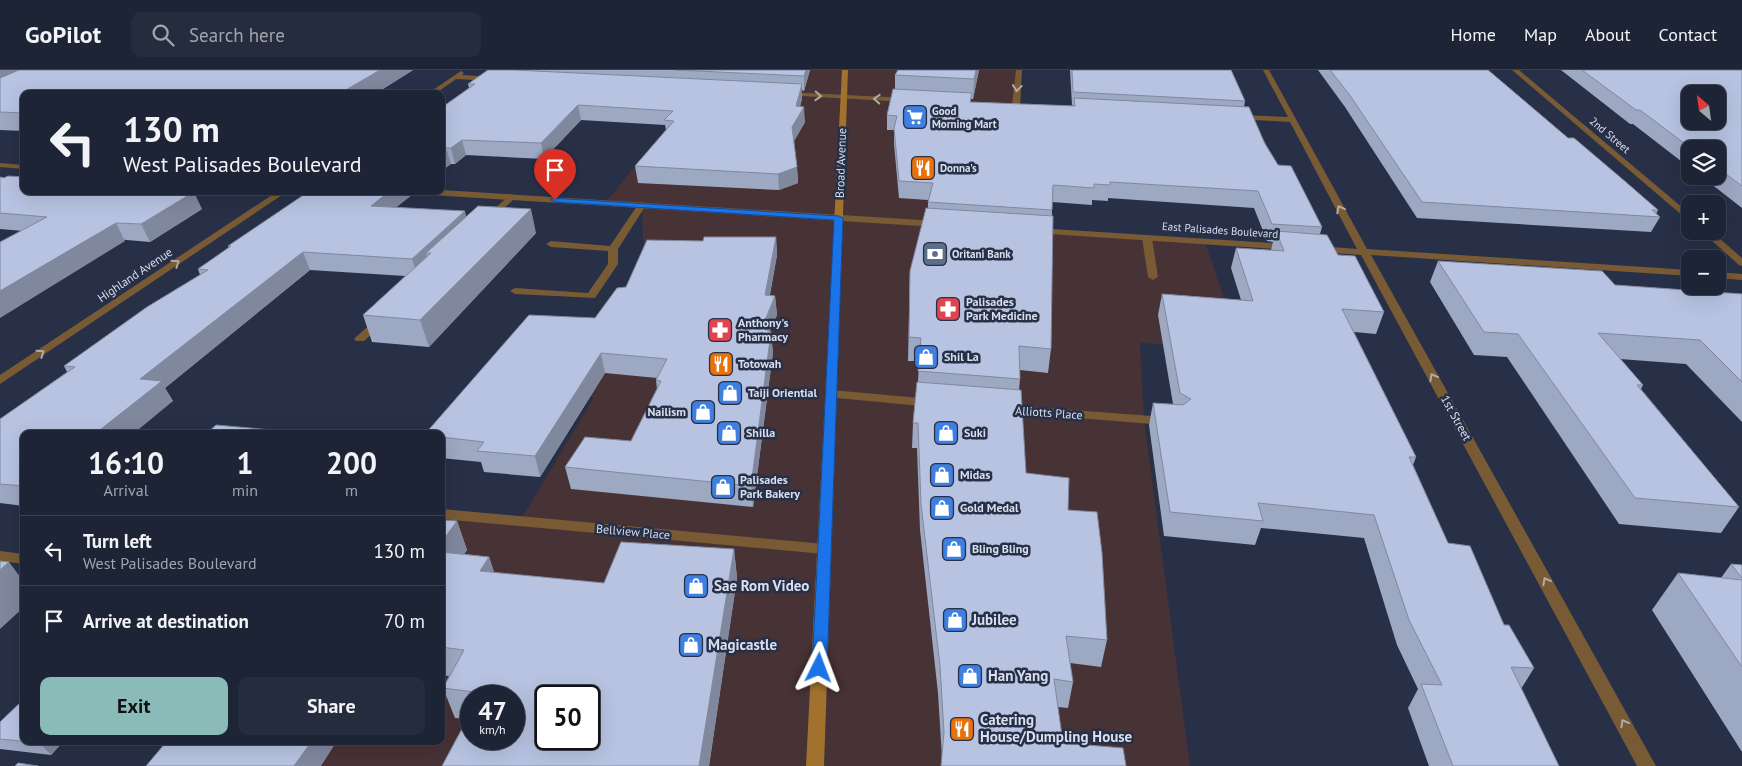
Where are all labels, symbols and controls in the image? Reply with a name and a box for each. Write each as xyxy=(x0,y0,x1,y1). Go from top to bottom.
search box xyxy=(131,12,481,57)
text: GoPilot xyxy=(25,19,101,50)
icon: search xyxy=(149,21,177,49)
text: Search here xyxy=(189,23,285,47)
text: Home xyxy=(1450,23,1496,46)
text: Map xyxy=(1524,23,1557,46)
text: About xyxy=(1585,23,1631,46)
text: Contact xyxy=(1659,23,1717,46)
one-way arrow xyxy=(1012,84,1023,92)
north arrow xyxy=(1681,85,1726,130)
map controls xyxy=(1681,85,1726,295)
one-way arrow xyxy=(814,90,822,101)
one-way arrow xyxy=(873,93,881,104)
supermarket icon: Good Morning Mart xyxy=(902,104,928,130)
place label: Good Morning Mart xyxy=(932,104,997,131)
text: 130 m xyxy=(123,106,220,152)
icon: left xyxy=(40,110,105,175)
street label: 2nd Street xyxy=(1587,114,1633,156)
street label: Broad Avenue xyxy=(832,128,849,198)
button: layers xyxy=(1681,140,1726,185)
pin xyxy=(534,149,576,200)
text: West Palisades Boulevard xyxy=(123,150,362,178)
restaurant icon: Donna's xyxy=(910,155,936,181)
icon: arrive xyxy=(541,156,569,184)
place label: Donna's xyxy=(940,161,977,175)
button: + xyxy=(1681,195,1726,240)
one-way arrow xyxy=(1337,205,1347,214)
street label: East Palisades Boulevard xyxy=(1161,219,1279,241)
bank icon: Oritani Bank xyxy=(922,241,948,267)
street label: Highland Avenue xyxy=(94,244,175,305)
place label: Oritani Bank xyxy=(952,247,1011,261)
button: − xyxy=(1681,250,1726,295)
one-way arrow xyxy=(170,260,180,269)
place label: Palisades Park Medicine xyxy=(966,294,1038,323)
pharmacy icon: Palisades Park Medicine xyxy=(935,296,961,322)
place label: Anthony's Pharmacy xyxy=(738,315,788,344)
pharmacy icon: Anthony's Pharmacy xyxy=(707,317,733,343)
shop icon: Shil La xyxy=(913,344,939,370)
place label: Shil La xyxy=(944,349,979,364)
one-way arrow xyxy=(35,350,44,359)
restaurant icon: Totowah xyxy=(708,351,734,377)
place label: Totowah xyxy=(738,356,781,371)
one-way arrow xyxy=(1430,373,1440,382)
shop icon: Taiji Oriential xyxy=(717,380,743,406)
place label: Taiji Oriential xyxy=(748,385,818,400)
street label: 1st Street xyxy=(1438,392,1475,443)
shop icon: Nailism xyxy=(690,399,716,425)
street label: Alliotts Place xyxy=(1015,403,1083,422)
place label: Nailism xyxy=(647,404,686,419)
shop icon: Shilla xyxy=(716,420,742,446)
shop icon: Suki xyxy=(933,420,959,446)
place label: Shilla xyxy=(746,425,775,440)
place label: Suki xyxy=(964,425,986,440)
text: 16:10 xyxy=(88,443,164,482)
text: 1 xyxy=(237,443,254,482)
text: 200 xyxy=(326,443,377,482)
shop icon: Midas xyxy=(929,462,955,488)
place label: Midas xyxy=(960,467,990,482)
place label: Palisades Park Bakery xyxy=(740,472,800,501)
shop icon: Palisades Park Bakery xyxy=(710,474,736,500)
text: Arrival xyxy=(104,480,148,500)
text: min xyxy=(232,480,258,500)
text: m xyxy=(345,480,358,500)
shop icon: Gold Medal xyxy=(929,495,955,521)
place label: Gold Medal xyxy=(960,500,1019,515)
street label: Bellview Place xyxy=(595,521,671,542)
text: Turn left xyxy=(83,529,152,553)
shop icon: Bling Bling xyxy=(941,536,967,562)
icon: left xyxy=(40,537,68,565)
text: 130 m xyxy=(373,539,425,563)
place label: Bling Bling xyxy=(972,541,1029,556)
text: West Palisades Boulevard xyxy=(83,553,257,573)
shop icon: Sae Rom Video xyxy=(683,573,709,599)
place label: Sae Rom Video xyxy=(714,576,809,595)
one-way arrow xyxy=(1542,577,1552,586)
icon: arrive xyxy=(40,607,68,635)
shop icon: Jubilee xyxy=(942,607,968,633)
text: Arrive at destination xyxy=(83,609,249,633)
text: 70 m xyxy=(384,609,425,633)
place label: Jubilee xyxy=(971,610,1017,629)
shop icon: Magicastle xyxy=(678,632,704,658)
place label: Magicastle xyxy=(708,635,777,654)
position arrow xyxy=(792,641,844,693)
shop icon: Han Yang xyxy=(957,663,983,689)
place label: Han Yang xyxy=(988,666,1048,685)
button: Exit xyxy=(40,677,228,735)
button: Share xyxy=(238,677,425,735)
speed limit sign: 50 xyxy=(535,685,600,750)
text: 47 xyxy=(478,695,507,727)
place label: Catering House/Dumpling House xyxy=(980,710,1133,746)
restaurant icon: Catering House/Dumpling House xyxy=(949,716,975,742)
one-way arrow xyxy=(1620,720,1630,729)
text: km/h xyxy=(479,722,506,737)

